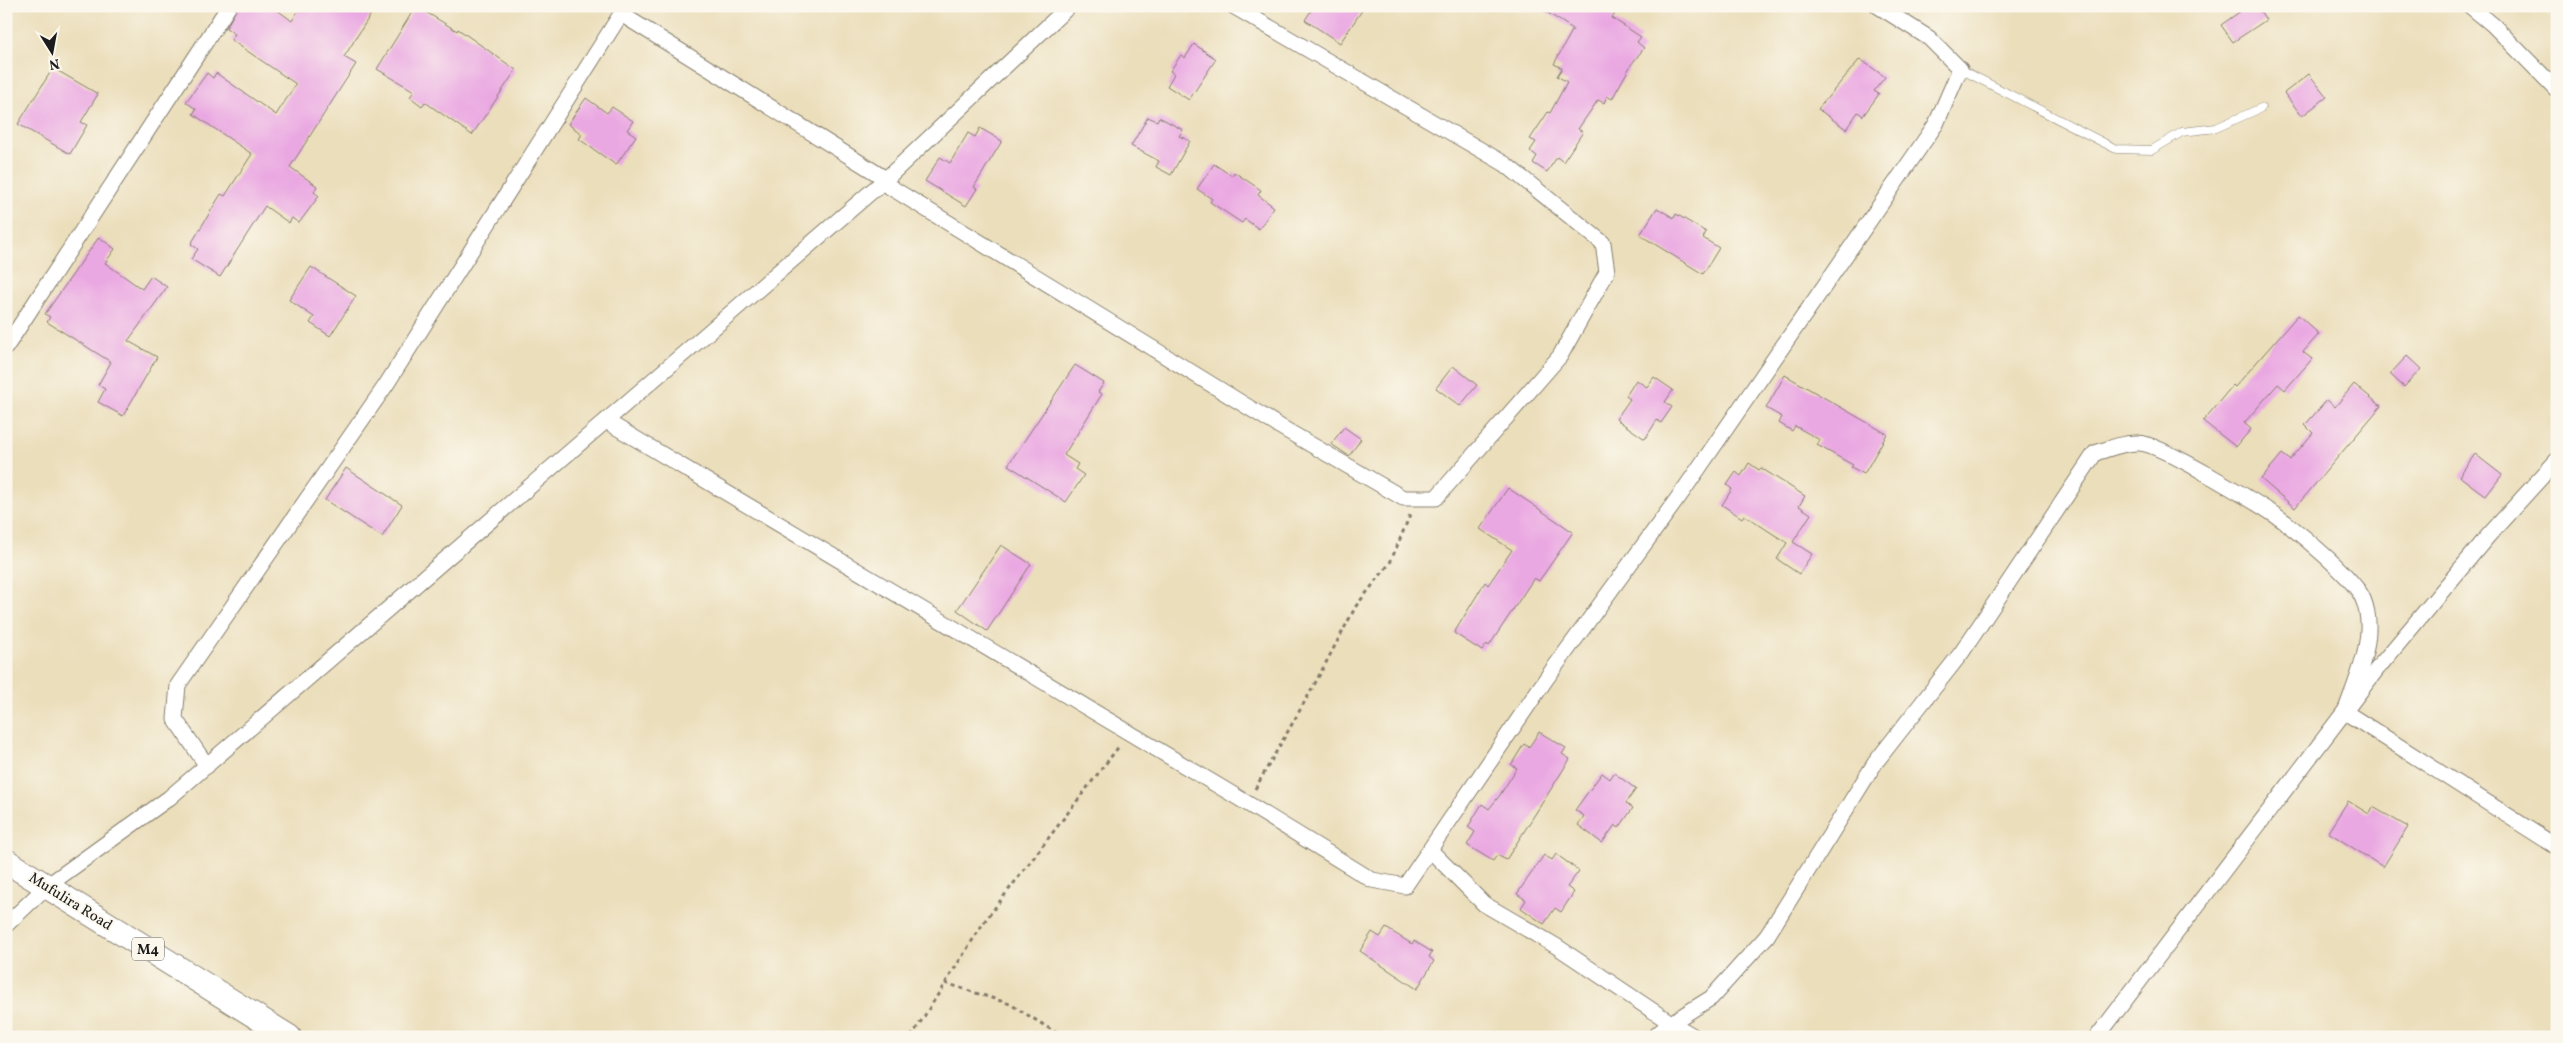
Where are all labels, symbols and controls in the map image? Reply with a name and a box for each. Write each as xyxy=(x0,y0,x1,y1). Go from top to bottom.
north arrow xyxy=(28,28,78,78)
text: N xyxy=(47,53,61,74)
street label: Mufulira Road xyxy=(24,868,116,936)
road number: M4 xyxy=(132,938,164,961)

